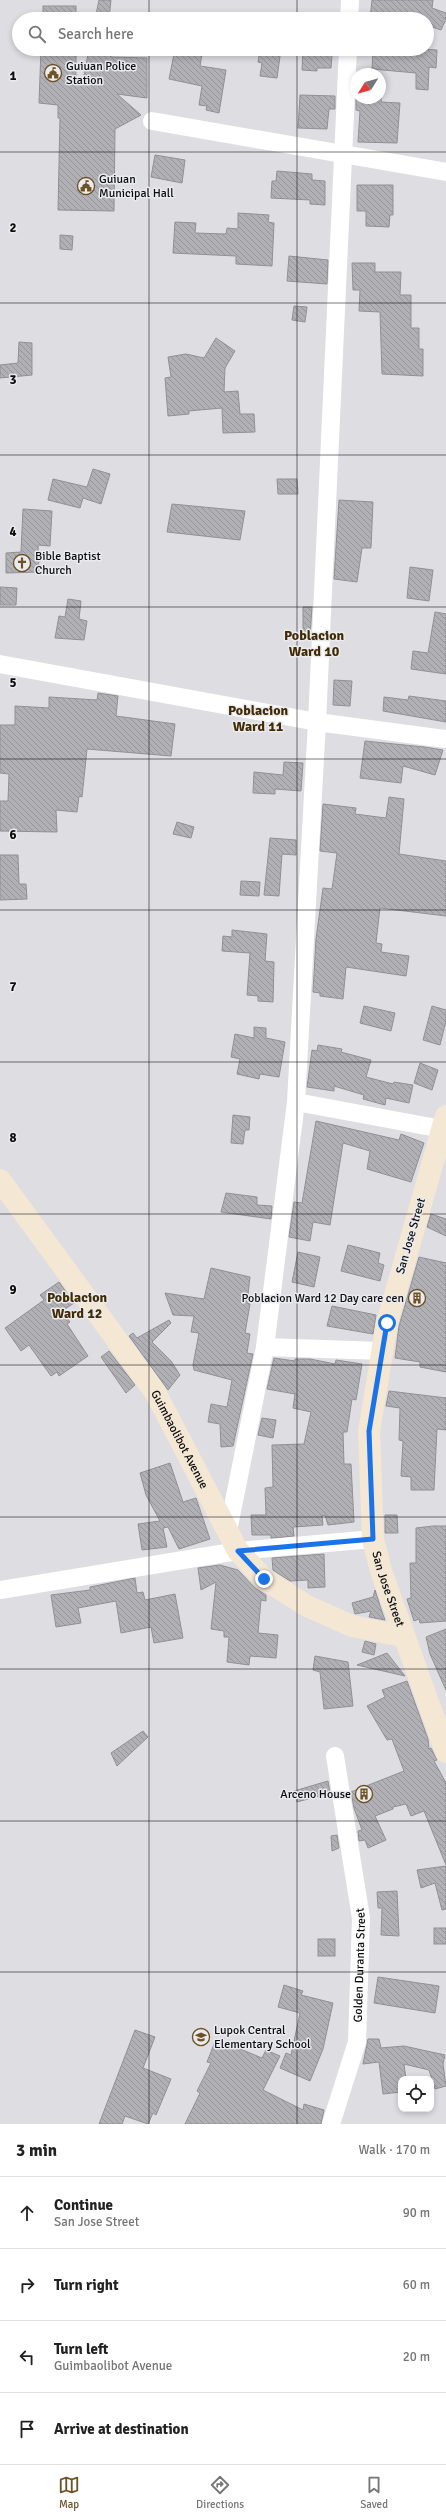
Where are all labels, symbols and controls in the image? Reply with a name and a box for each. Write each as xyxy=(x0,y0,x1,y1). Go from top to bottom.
search box xyxy=(12,12,434,56)
icon: search xyxy=(26,23,48,45)
text: Search here xyxy=(58,25,134,43)
place label: Guiuan Police Station xyxy=(66,59,136,88)
public building icon: Guiuan Police Station xyxy=(43,63,63,83)
text: 1 xyxy=(9,68,17,84)
north arrow xyxy=(350,68,386,104)
place label: Guiuan Municipal Hall xyxy=(99,172,174,201)
public building icon: Guiuan Municipal Hall xyxy=(76,176,96,196)
text: 2 xyxy=(9,220,17,236)
text: 3 xyxy=(9,372,17,388)
text: 4 xyxy=(9,524,17,540)
place label: Bible Baptist Church xyxy=(35,549,101,578)
church icon: Bible Baptist Church xyxy=(12,553,32,573)
district label: Poblacion Ward 10 xyxy=(284,627,344,660)
text: 5 xyxy=(9,675,17,691)
district label: Poblacion Ward 11 xyxy=(228,702,288,735)
text: 6 xyxy=(9,827,17,843)
text: 7 xyxy=(9,979,17,995)
text: 8 xyxy=(9,1130,17,1146)
street label: San Jose Street xyxy=(393,1196,429,1276)
text: 9 xyxy=(9,1282,17,1298)
building icon: Poblacion Ward 12 Day care cen xyxy=(407,1288,427,1308)
district label: Poblacion Ward 12 xyxy=(47,1289,107,1322)
place label: Poblacion Ward 12 Day care cen xyxy=(242,1291,404,1306)
route start xyxy=(378,1314,396,1332)
street label: Guimbaolibot Avenue xyxy=(148,1387,212,1491)
street label: San Jose Street xyxy=(369,1550,408,1629)
route end xyxy=(255,1570,273,1588)
building icon: Arceno House xyxy=(354,1784,374,1804)
place label: Arceno House xyxy=(280,1787,351,1802)
street label: Golden Duranta Street xyxy=(350,1907,368,2023)
place label: Lupok Central Elementary School xyxy=(214,2023,311,2052)
school or university icon: Lupok Central Elementary School xyxy=(191,2027,211,2047)
map controls xyxy=(398,2076,434,2112)
button: locate xyxy=(398,2076,434,2112)
text: 3 min xyxy=(16,2140,57,2161)
text: Walk · 170 m xyxy=(359,2142,430,2158)
text: Continue xyxy=(54,2196,113,2214)
icon: ahead xyxy=(16,2202,38,2224)
text: 90 m xyxy=(403,2205,430,2221)
text: San Jose Street xyxy=(54,2214,139,2230)
icon: right xyxy=(16,2274,38,2296)
text: Turn right xyxy=(54,2276,119,2294)
text: 60 m xyxy=(403,2277,430,2293)
text: Turn left xyxy=(54,2340,108,2358)
icon: left xyxy=(16,2346,38,2368)
text: 20 m xyxy=(403,2349,430,2365)
text: Guimbaolibot Avenue xyxy=(54,2358,172,2374)
icon: arrive xyxy=(16,2418,38,2440)
text: Arrive at destination xyxy=(54,2420,189,2438)
tab: Map xyxy=(58,2474,80,2511)
tab: Directions xyxy=(196,2474,244,2511)
tab: Saved xyxy=(360,2474,388,2511)

